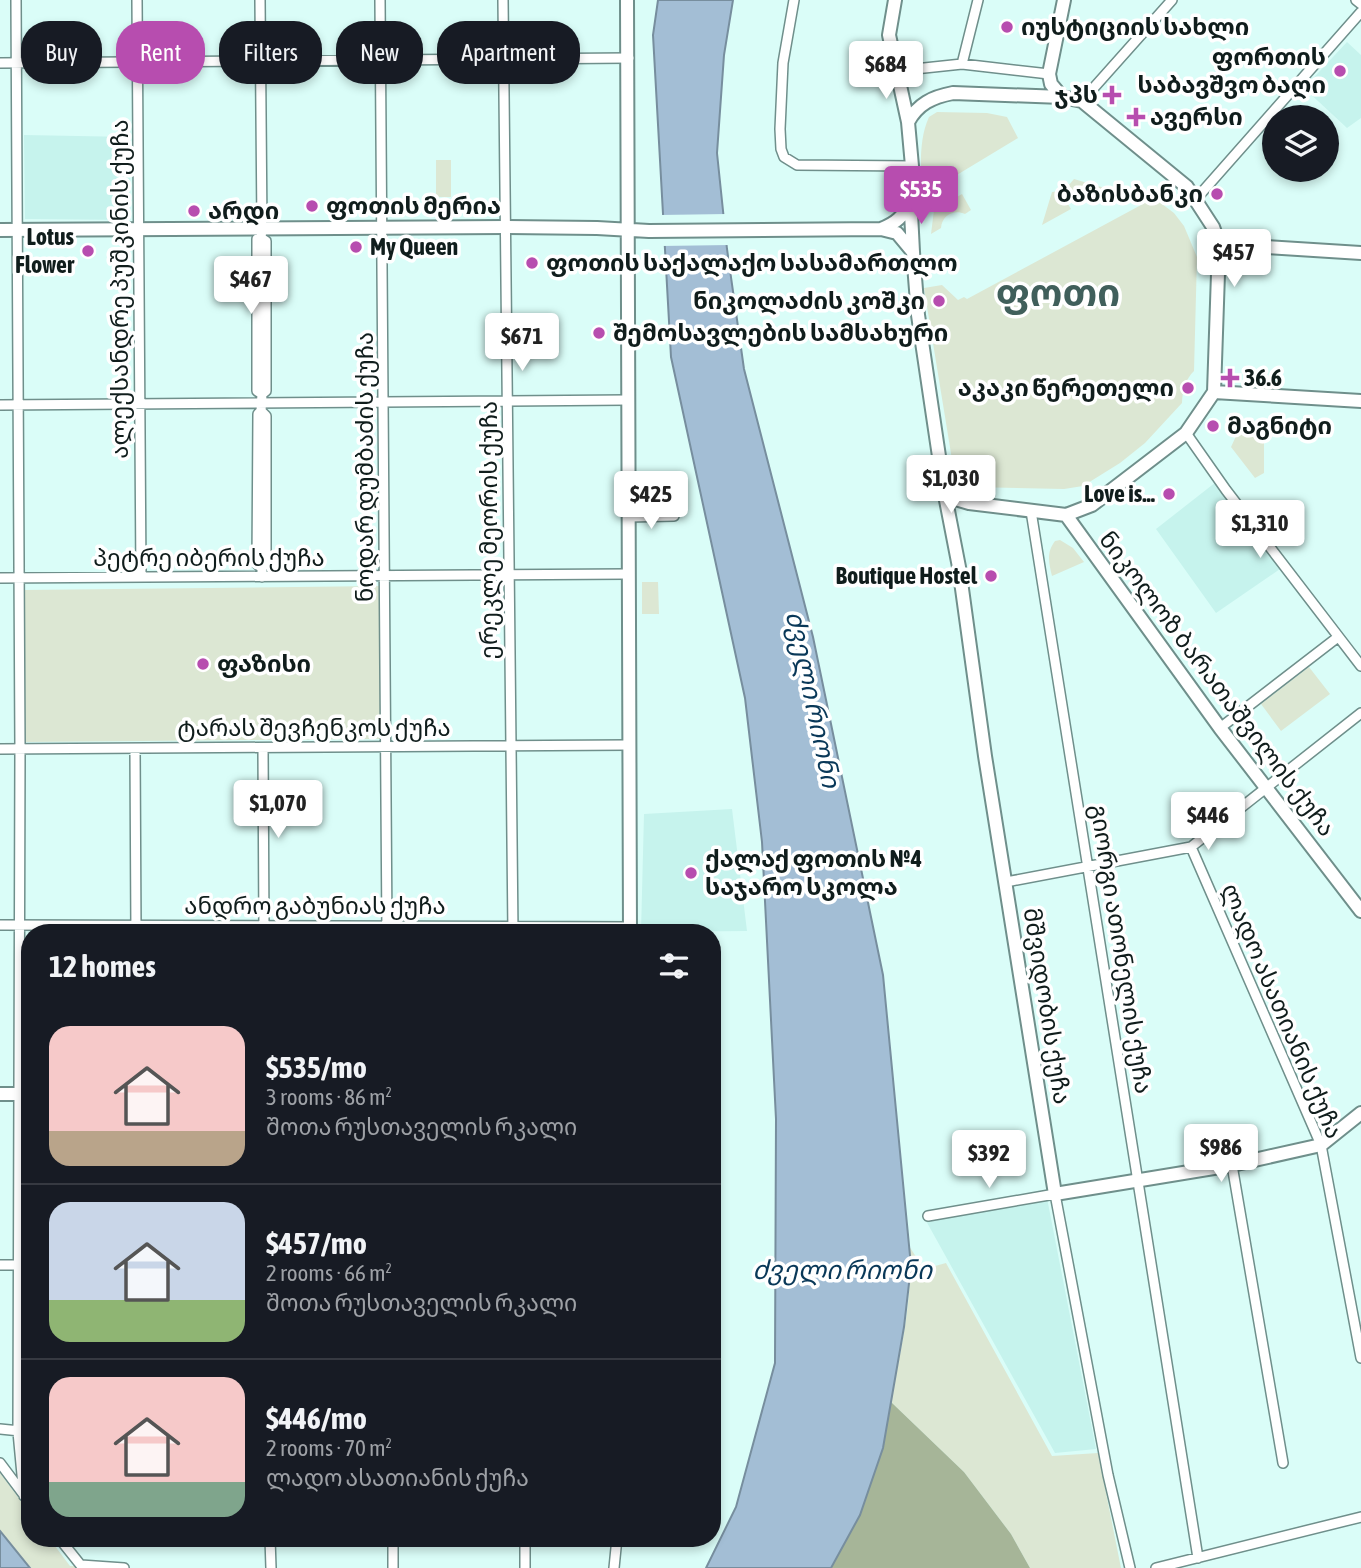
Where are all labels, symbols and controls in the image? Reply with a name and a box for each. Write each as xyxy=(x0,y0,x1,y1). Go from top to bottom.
place label: იუსტიციის სახლი xyxy=(1021,13,1249,41)
marker: იუსტიციის სახლი xyxy=(999,19,1015,35)
chip: Buy xyxy=(21,21,102,84)
chip: Rent xyxy=(116,21,205,84)
chip: Filters xyxy=(219,21,322,84)
chip: New xyxy=(336,21,423,84)
chip: Apartment xyxy=(437,21,580,84)
pin: $684 xyxy=(845,42,927,101)
place label: ფორთის საბავშვო ბაღი xyxy=(1137,43,1326,99)
text: $684 xyxy=(865,51,907,77)
marker: ფორთის საბავშვო ბაღი xyxy=(1332,63,1348,79)
place label: ჯპს xyxy=(1054,81,1098,109)
marker: ჯპს xyxy=(1104,87,1120,103)
place label: ავერსი xyxy=(1150,103,1243,131)
map controls xyxy=(1262,105,1339,182)
button: layers xyxy=(1262,105,1339,182)
marker: ავერსი xyxy=(1128,109,1144,125)
street label: ალექსანდრე პუშკინის ქუჩა xyxy=(106,119,134,459)
pin: $535 xyxy=(880,166,962,226)
text: $535 xyxy=(900,176,942,202)
place label: ბაზისბანკი xyxy=(1057,180,1203,208)
marker: ბაზისბანკი xyxy=(1209,186,1225,202)
place label: ფოთის მერია xyxy=(326,192,501,220)
place label: არდი xyxy=(208,197,279,226)
marker: ფოთის მერია xyxy=(304,198,320,214)
marker: არდი xyxy=(186,203,202,219)
place label: Lotus Flower xyxy=(15,223,75,278)
pin: $457 xyxy=(1193,230,1275,289)
place label: My Queen xyxy=(370,233,458,260)
marker: My Queen xyxy=(348,239,364,255)
text: $457 xyxy=(1213,239,1255,265)
marker: Lotus Flower xyxy=(80,243,96,259)
place label: ფოთის საქალაქო სასამართლო xyxy=(546,249,958,277)
marker: ფოთის საქალაქო სასამართლო xyxy=(524,255,540,271)
pin: $467 xyxy=(210,256,292,316)
text: $467 xyxy=(230,266,272,292)
district label: ფოთი xyxy=(996,271,1120,315)
place label: ნიკოლაძის კოშკი xyxy=(693,287,925,315)
marker: ნიკოლაძის კოშკი xyxy=(931,293,947,309)
pin: $671 xyxy=(481,314,563,373)
place label: შემოსავლების სამსახური xyxy=(613,319,948,347)
text: $671 xyxy=(501,323,543,349)
marker: შემოსავლების სამსახური xyxy=(591,325,607,341)
street label: ნოდარ დუმბაძის ქუჩა xyxy=(351,332,379,602)
place label: 36.6 xyxy=(1244,364,1282,391)
marker: 36.6 xyxy=(1222,370,1238,386)
place label: აკაკი წერეთელი xyxy=(958,374,1174,402)
marker: აკაკი წერეთელი xyxy=(1180,380,1196,396)
street label: ერეკლე მეორის ქუჩა xyxy=(475,401,503,659)
place label: მაგნიტი xyxy=(1227,412,1332,440)
marker: მაგნიტი xyxy=(1205,418,1221,434)
pin: $1,030 xyxy=(894,456,1008,515)
text: $1,030 xyxy=(923,465,980,491)
pin: $425 xyxy=(610,472,692,531)
place label: Love is... xyxy=(1084,480,1155,507)
text: $425 xyxy=(630,481,672,507)
marker: Love is... xyxy=(1161,486,1177,502)
pin: $1,310 xyxy=(1203,500,1317,560)
text: $1,310 xyxy=(1232,510,1289,536)
street label: ნიკოლოზ ბარათაშვილის ქუჩა xyxy=(1093,526,1341,842)
street label: პეტრე იბერის ქუჩა xyxy=(93,544,325,572)
place label: Boutique Hostel xyxy=(836,562,978,589)
marker: Boutique Hostel xyxy=(983,568,999,584)
water label: ძველი რიონი xyxy=(779,608,847,791)
place label: ფაზისი xyxy=(217,650,311,678)
marker: ფაზისი xyxy=(195,656,211,672)
street label: ტარას შევჩენკოს ქუჩა xyxy=(177,714,451,742)
pin: $1,070 xyxy=(221,780,335,840)
text: $1,070 xyxy=(250,790,307,816)
pin: $446 xyxy=(1167,792,1249,852)
street label: გიორგი ათონელის ქუჩა xyxy=(1084,802,1158,1096)
text: $446 xyxy=(1187,802,1229,828)
place label: ქალაქ ფოთის №4 საჯარო სკოლა xyxy=(705,845,922,901)
marker: ქალაქ ფოთის №4 საჯარო სკოლა xyxy=(683,865,699,881)
street label: ლადო ასათიანის ქუჩა xyxy=(1216,879,1348,1143)
street label: ანდრო გაბუნიას ქუჩა xyxy=(184,892,446,920)
street label: მშვიდობის ქუჩა xyxy=(1018,906,1076,1106)
icon: filters xyxy=(655,947,693,985)
text: 12 homes xyxy=(49,949,156,983)
text: $535/mo xyxy=(266,1050,367,1084)
icon: home xyxy=(105,1054,189,1138)
text: 3 rooms · 86 m² xyxy=(266,1084,392,1110)
text: შოთა რუსთაველის რკალი xyxy=(266,1114,577,1140)
pin: $986 xyxy=(1180,1124,1262,1184)
pin: $392 xyxy=(948,1130,1030,1190)
text: $986 xyxy=(1200,1134,1242,1160)
text: $392 xyxy=(968,1140,1010,1166)
text: $457/mo xyxy=(266,1226,367,1260)
icon: home xyxy=(105,1230,189,1314)
water label: ძველი რიონი xyxy=(752,1255,933,1286)
text: 2 rooms · 66 m² xyxy=(266,1260,392,1286)
text: შოთა რუსთაველის რკალი xyxy=(266,1290,577,1316)
text: $446/mo xyxy=(266,1401,367,1435)
icon: home xyxy=(105,1405,189,1489)
text: 2 rooms · 70 m² xyxy=(266,1435,392,1461)
text: ლადო ასათიანის ქუჩა xyxy=(266,1465,529,1491)

